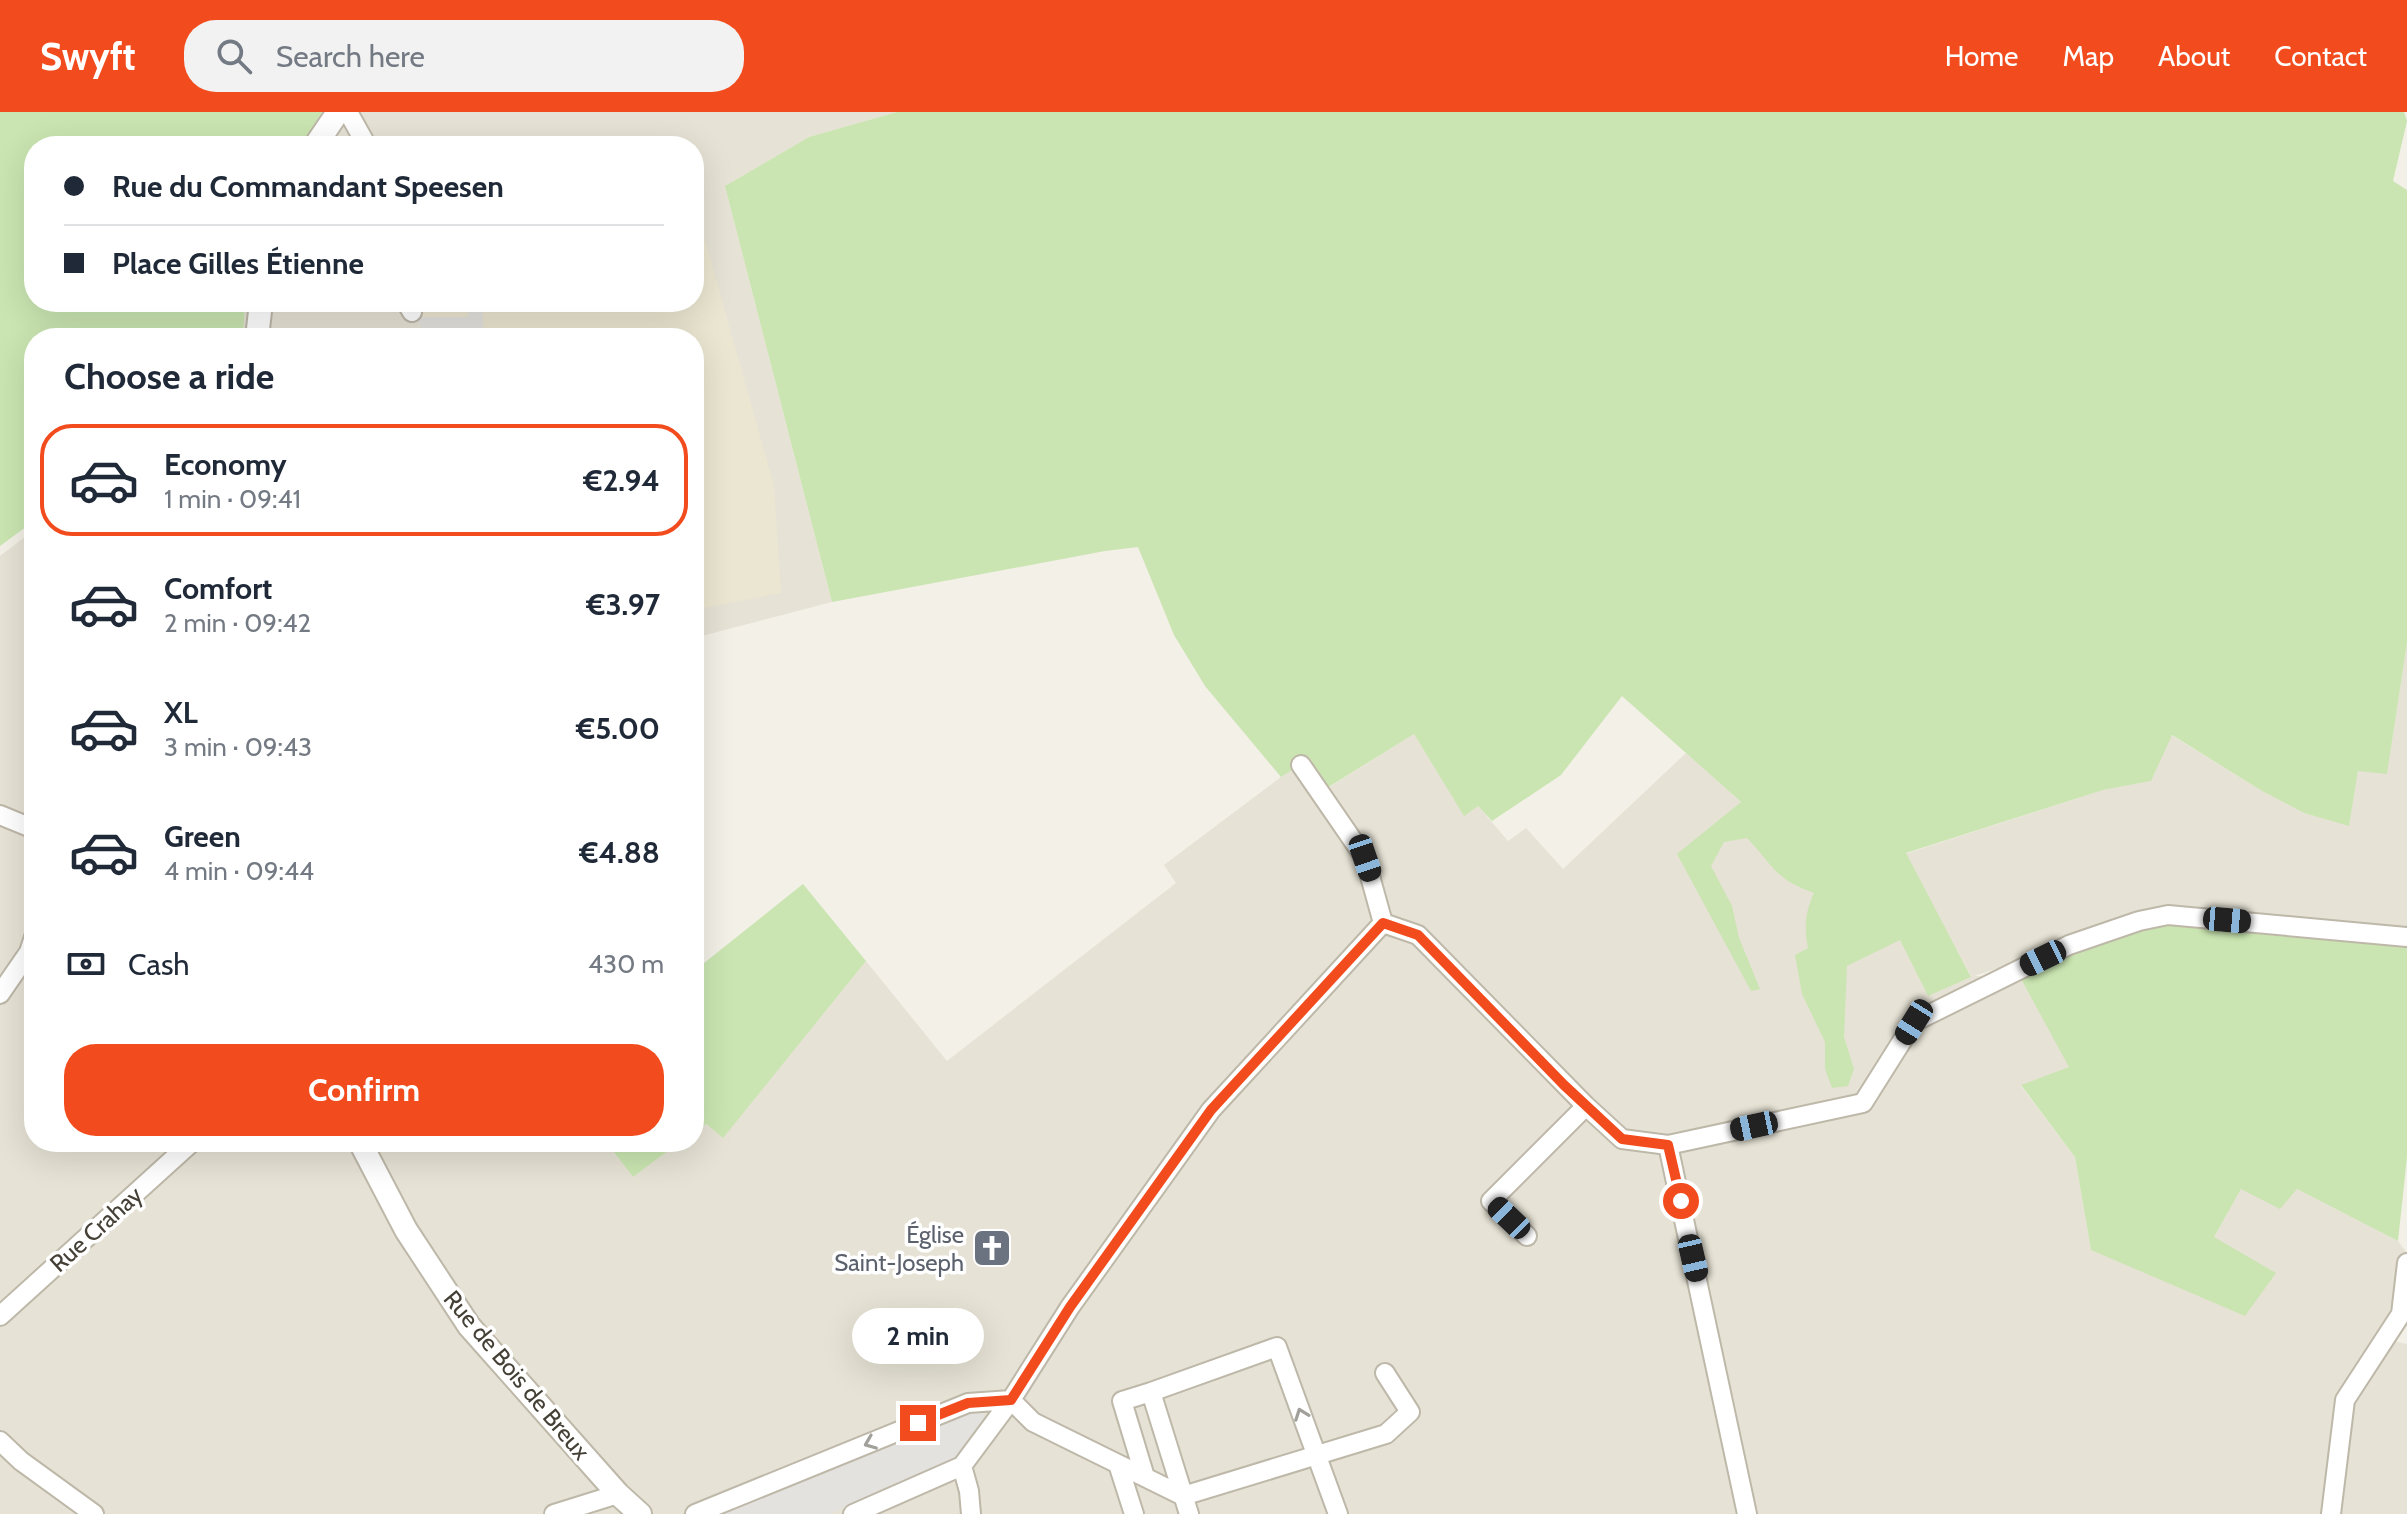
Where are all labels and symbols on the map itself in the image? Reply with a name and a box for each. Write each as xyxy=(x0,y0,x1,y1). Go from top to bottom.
car xyxy=(1346,831,1384,885)
car xyxy=(2202,906,2252,934)
car xyxy=(2016,937,2070,979)
car xyxy=(1891,995,1937,1049)
car xyxy=(1728,1109,1780,1143)
street label: Rue Crahay xyxy=(44,1180,148,1278)
route start xyxy=(1663,1183,1699,1219)
car xyxy=(1483,1193,1535,1243)
place label: Église Saint-Joseph xyxy=(834,1220,964,1277)
church icon: Église Saint-Joseph xyxy=(971,1227,1013,1269)
car xyxy=(1676,1232,1710,1284)
street label: Rue de Bois de Breux xyxy=(438,1284,597,1466)
callout: 2 min xyxy=(852,1307,984,1363)
route end xyxy=(900,1405,936,1441)
one-way arrow xyxy=(1295,1408,1311,1422)
one-way arrow xyxy=(864,1433,878,1450)

